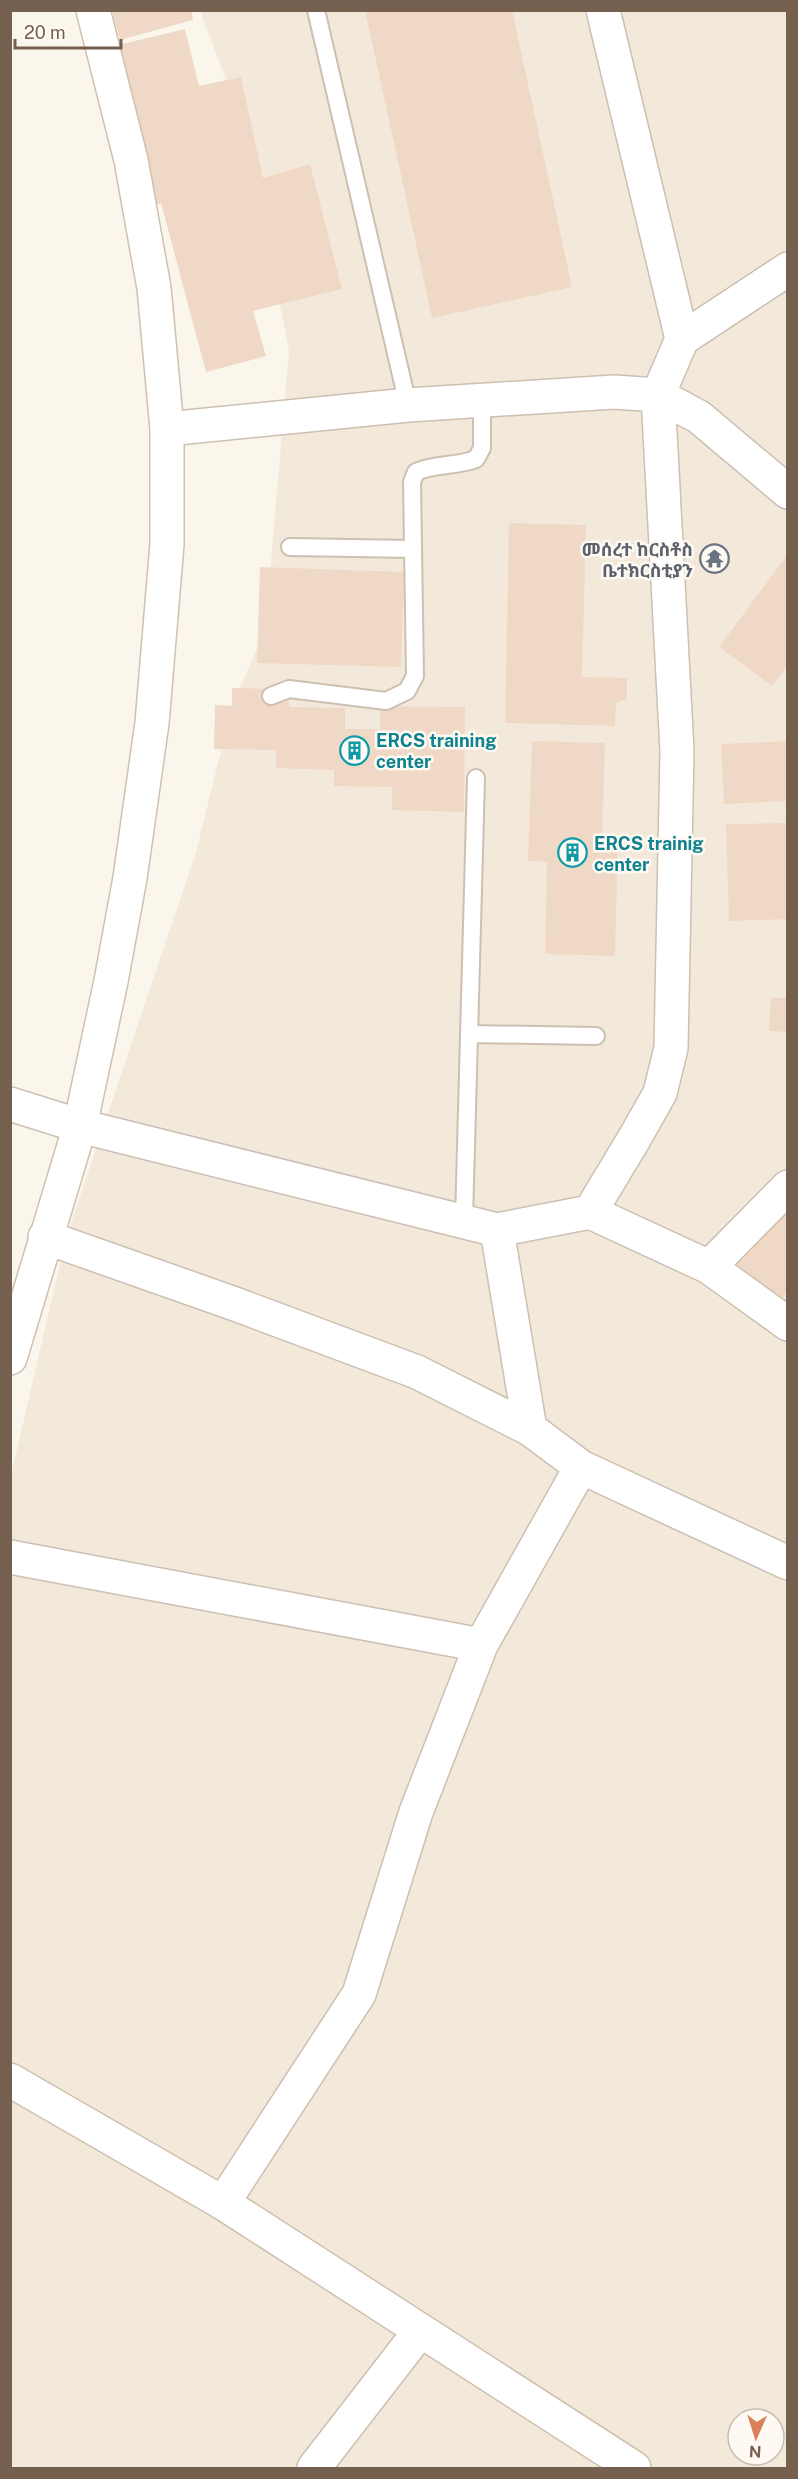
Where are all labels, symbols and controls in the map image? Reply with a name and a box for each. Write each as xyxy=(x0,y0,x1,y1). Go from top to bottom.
scale bar xyxy=(15,12,122,50)
text: 20 m xyxy=(24,22,66,43)
place label: መሰረተ ከርስቶስ ቤተክርስቲያን xyxy=(582,539,693,581)
temple icon: መሰረተ ከርስቶስ ቤተክርስቲያን xyxy=(698,543,730,575)
place label: ERCS training center xyxy=(376,730,496,772)
building icon: ERCS training center xyxy=(339,734,371,766)
place label: ERCS trainig center xyxy=(594,833,704,875)
building icon: ERCS trainig center xyxy=(557,837,589,869)
north arrow xyxy=(726,2407,786,2467)
text: N xyxy=(748,2442,762,2461)

